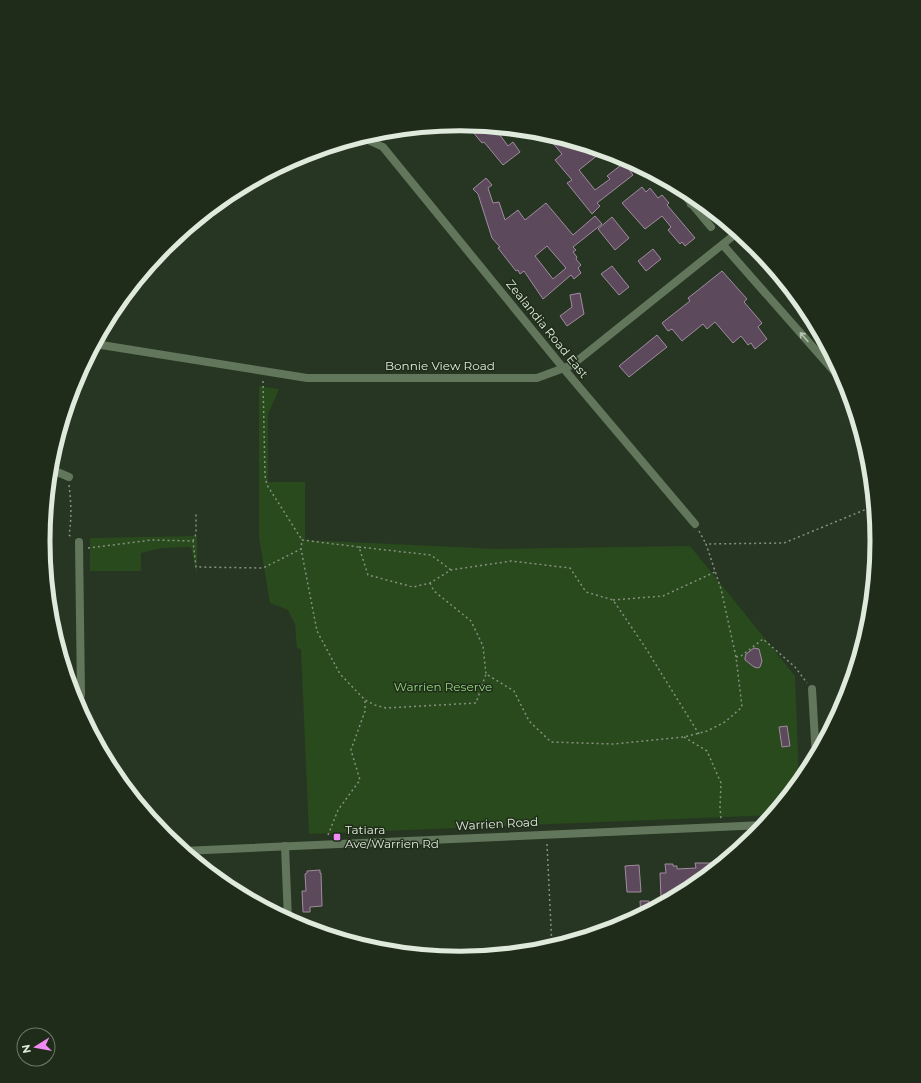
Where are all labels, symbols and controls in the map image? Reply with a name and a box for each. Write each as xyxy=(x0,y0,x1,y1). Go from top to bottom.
street label: Zealandia Road East xyxy=(503,277,592,381)
one-way arrow xyxy=(799,331,808,342)
street label: Bonnie View Road xyxy=(385,358,495,373)
park label: Warrien Reserve xyxy=(394,679,492,694)
street label: Warrien Road xyxy=(455,814,538,833)
place label: Tatiara Ave/Warrien Rd xyxy=(345,822,439,851)
marker: Tatiara Ave/Warrien Rd xyxy=(332,832,342,842)
north arrow xyxy=(16,1027,56,1067)
text: N xyxy=(18,1043,34,1055)

